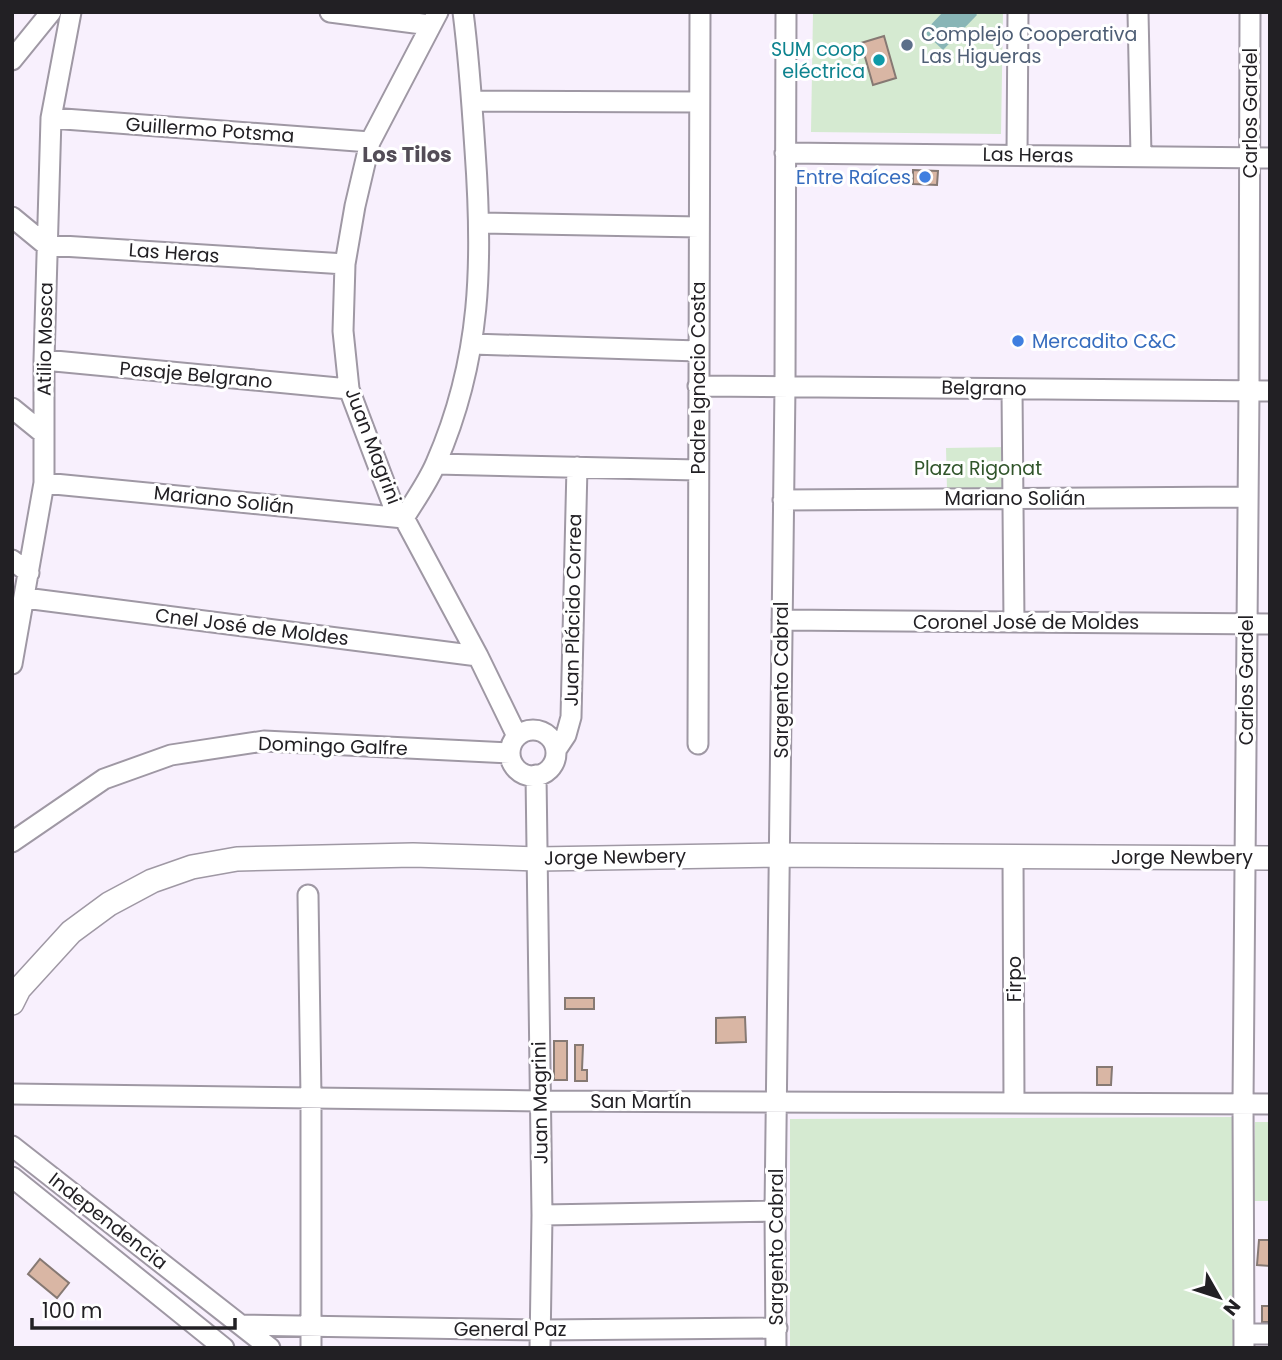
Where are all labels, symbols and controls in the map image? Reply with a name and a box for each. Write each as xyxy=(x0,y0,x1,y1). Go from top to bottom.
place label: Complejo Cooperativa Las Higueras xyxy=(921,21,1137,70)
place label: SUM coop eléctrica xyxy=(771,36,865,85)
marker: Complejo Cooperativa Las Higueras xyxy=(899,37,915,53)
street label: Carlos Gardel xyxy=(1237,48,1264,178)
marker: SUM coop eléctrica xyxy=(871,52,887,68)
street label: Guillermo Potsma xyxy=(125,111,295,149)
district label: Los Tilos xyxy=(362,140,452,169)
street label: Las Heras xyxy=(982,141,1074,169)
place label: Entre Raíces xyxy=(796,164,911,191)
marker: Entre Raíces xyxy=(917,169,933,185)
street label: Las Heras xyxy=(128,236,220,270)
street label: Padre Ignacio Costa xyxy=(685,281,712,475)
street label: Atilio Mosca xyxy=(31,282,59,396)
place label: Mercadito C&C xyxy=(1032,328,1177,355)
marker: Mercadito C&C xyxy=(1010,333,1026,349)
street label: Pasaje Belgrano xyxy=(118,355,274,395)
street label: Belgrano xyxy=(941,374,1027,402)
street label: Juan Magrini xyxy=(338,384,408,508)
park label: Plaza Rigonat xyxy=(914,455,1042,482)
street label: Mariano Solián xyxy=(153,479,295,521)
street label: Mariano Solián xyxy=(945,485,1085,512)
street label: Juan Plácido Correa xyxy=(558,513,588,707)
street label: Cnel José de Moldes xyxy=(154,602,350,652)
street label: Sargento Cabral xyxy=(768,602,795,758)
street label: Coronel José de Moldes xyxy=(913,609,1139,636)
street label: Carlos Gardel xyxy=(1233,615,1260,745)
street label: Domingo Galfre xyxy=(258,730,408,762)
street label: Jorge Newbery xyxy=(544,842,687,872)
street label: Jorge Newbery xyxy=(1111,844,1253,871)
street label: Firpo xyxy=(1001,956,1028,1002)
street label: Juan Magrini xyxy=(525,1041,555,1165)
street label: San Martín xyxy=(590,1088,692,1115)
street label: Independencia xyxy=(43,1166,173,1276)
street label: Sargento Cabral xyxy=(763,1169,790,1325)
north arrow xyxy=(1184,1262,1254,1332)
scale bar xyxy=(32,1286,234,1330)
text: N xyxy=(1217,1293,1247,1321)
text: 100 m xyxy=(42,1296,102,1325)
street label: General Paz xyxy=(454,1316,566,1343)

